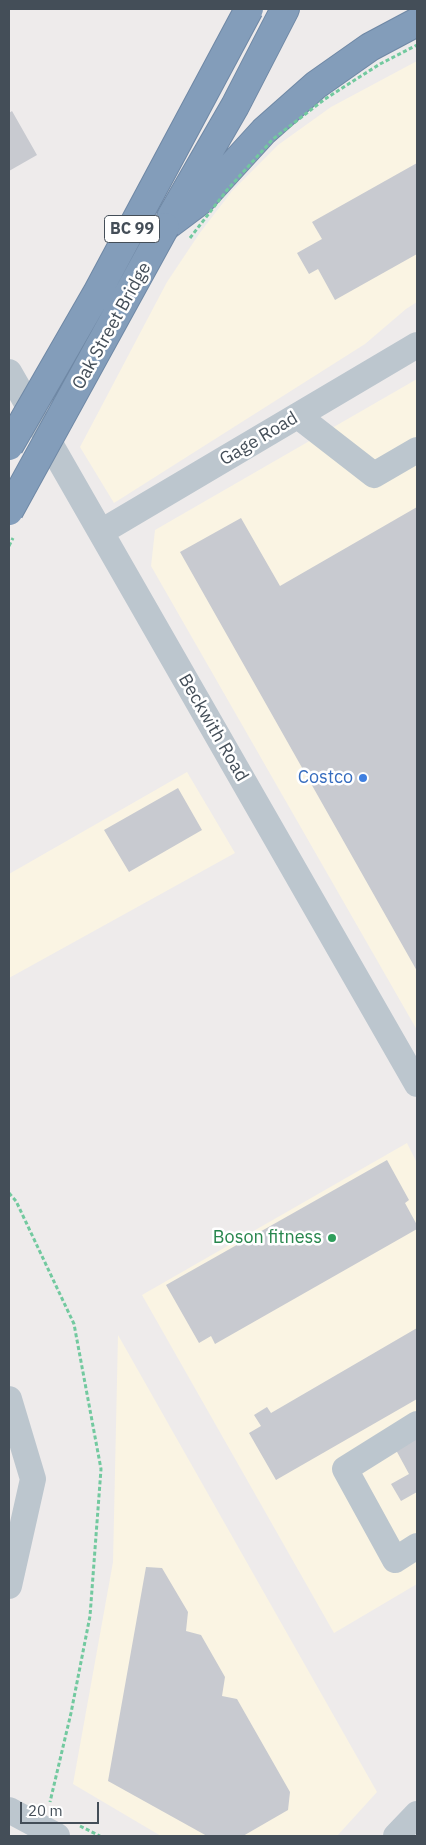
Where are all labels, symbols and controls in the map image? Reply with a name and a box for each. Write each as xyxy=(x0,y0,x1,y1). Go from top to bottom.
road number: BC 99 xyxy=(104,215,160,242)
street label: Oak Street Bridge xyxy=(68,259,156,393)
street label: Gage Road xyxy=(216,407,302,471)
street label: Beckwith Road xyxy=(173,670,253,786)
place label: Costco xyxy=(298,767,353,789)
marker: Costco xyxy=(357,772,369,784)
place label: Boson fitness xyxy=(213,1227,322,1249)
marker: Boson fitness xyxy=(326,1232,338,1244)
scale bar xyxy=(22,1792,101,1824)
text: 20 m xyxy=(28,1801,63,1820)

